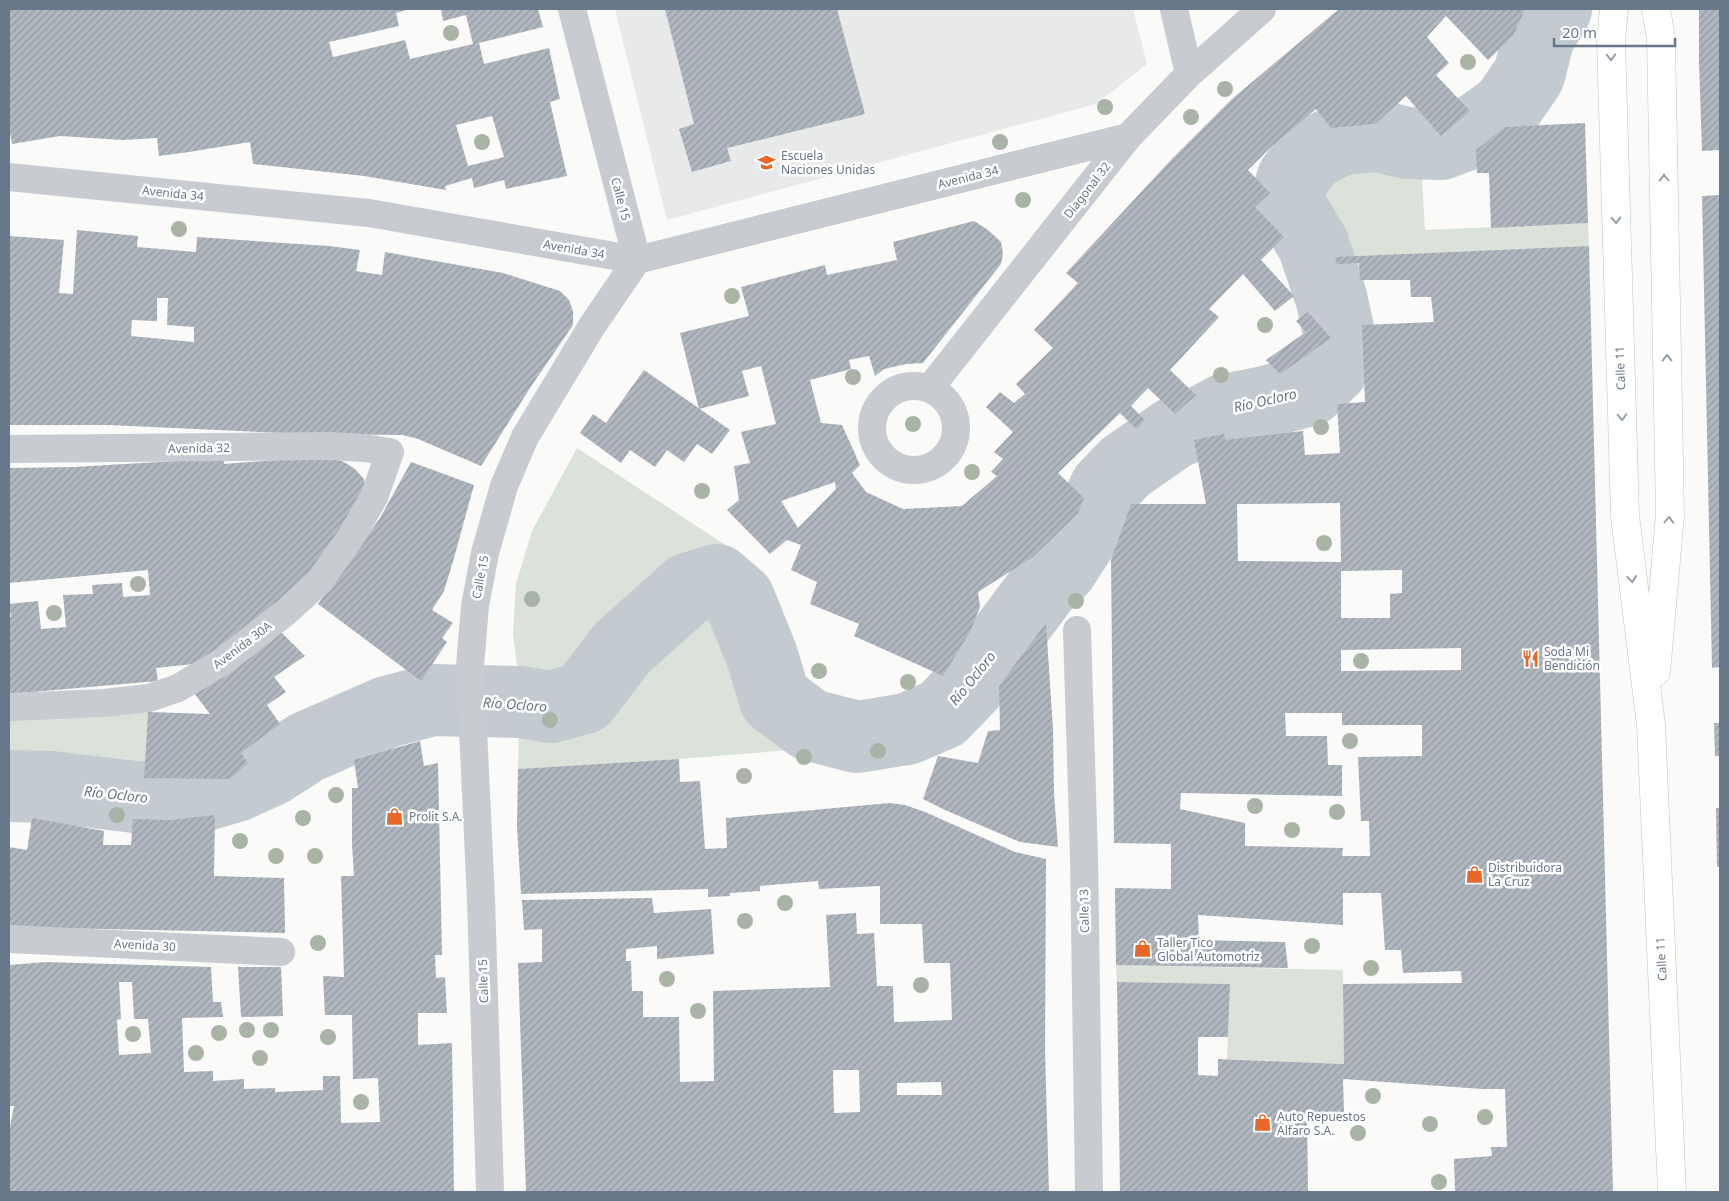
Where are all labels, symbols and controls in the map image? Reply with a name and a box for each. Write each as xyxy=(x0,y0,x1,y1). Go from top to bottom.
scale bar xyxy=(1554,15,1675,47)
text: 20 m xyxy=(1562,22,1597,42)
one-way arrow xyxy=(1606,54,1617,62)
place label: Escuela Naciones Unidas xyxy=(781,147,875,178)
school or university icon: Escuela Naciones Unidas xyxy=(757,152,777,172)
street label: Diagonal 32 xyxy=(1060,158,1115,222)
street label: Avenida 34 xyxy=(936,161,1000,193)
one-way arrow xyxy=(1658,173,1669,181)
street label: Calle 15 xyxy=(607,175,635,223)
street label: Avenida 34 xyxy=(141,181,205,205)
one-way arrow xyxy=(1611,216,1621,224)
street label: Avenida 34 xyxy=(542,235,606,263)
street label: Calle 11 xyxy=(1611,346,1629,390)
one-way arrow xyxy=(1662,353,1672,361)
water label: Río Ocloro xyxy=(1232,383,1299,416)
one-way arrow xyxy=(1617,414,1627,421)
street label: Avenida 32 xyxy=(168,439,230,457)
one-way arrow xyxy=(1664,516,1675,524)
street label: Calle 15 xyxy=(467,554,493,600)
one-way arrow xyxy=(1627,575,1637,583)
street label: Avenida 30A xyxy=(209,617,275,673)
place label: Soda Mi Bendición xyxy=(1544,643,1600,674)
water label: Río Ocloro xyxy=(944,647,1000,709)
restaurant icon: Soda Mi Bendición xyxy=(1520,648,1540,668)
water label: Río Ocloro xyxy=(482,692,548,716)
water label: Río Ocloro xyxy=(83,781,149,807)
shop icon: Prolit S.A. xyxy=(385,806,405,826)
place label: Prolit S.A. xyxy=(409,808,463,825)
place label: Distribuidora La Cruz xyxy=(1488,859,1562,890)
shop icon: Distribuidora La Cruz xyxy=(1464,864,1484,884)
street label: Calle 13 xyxy=(1075,889,1093,933)
place label: Taller Tico Global Automotriz xyxy=(1157,934,1260,965)
street label: Avenida 30 xyxy=(114,935,177,955)
street label: Calle 11 xyxy=(1651,937,1671,981)
shop icon: Taller Tico Global Automotriz xyxy=(1133,939,1153,959)
street label: Calle 15 xyxy=(474,959,492,1003)
place label: Auto Repuestos Alfaro S.A. xyxy=(1277,1108,1366,1139)
shop icon: Auto Repuestos Alfaro S.A. xyxy=(1253,1113,1273,1133)

